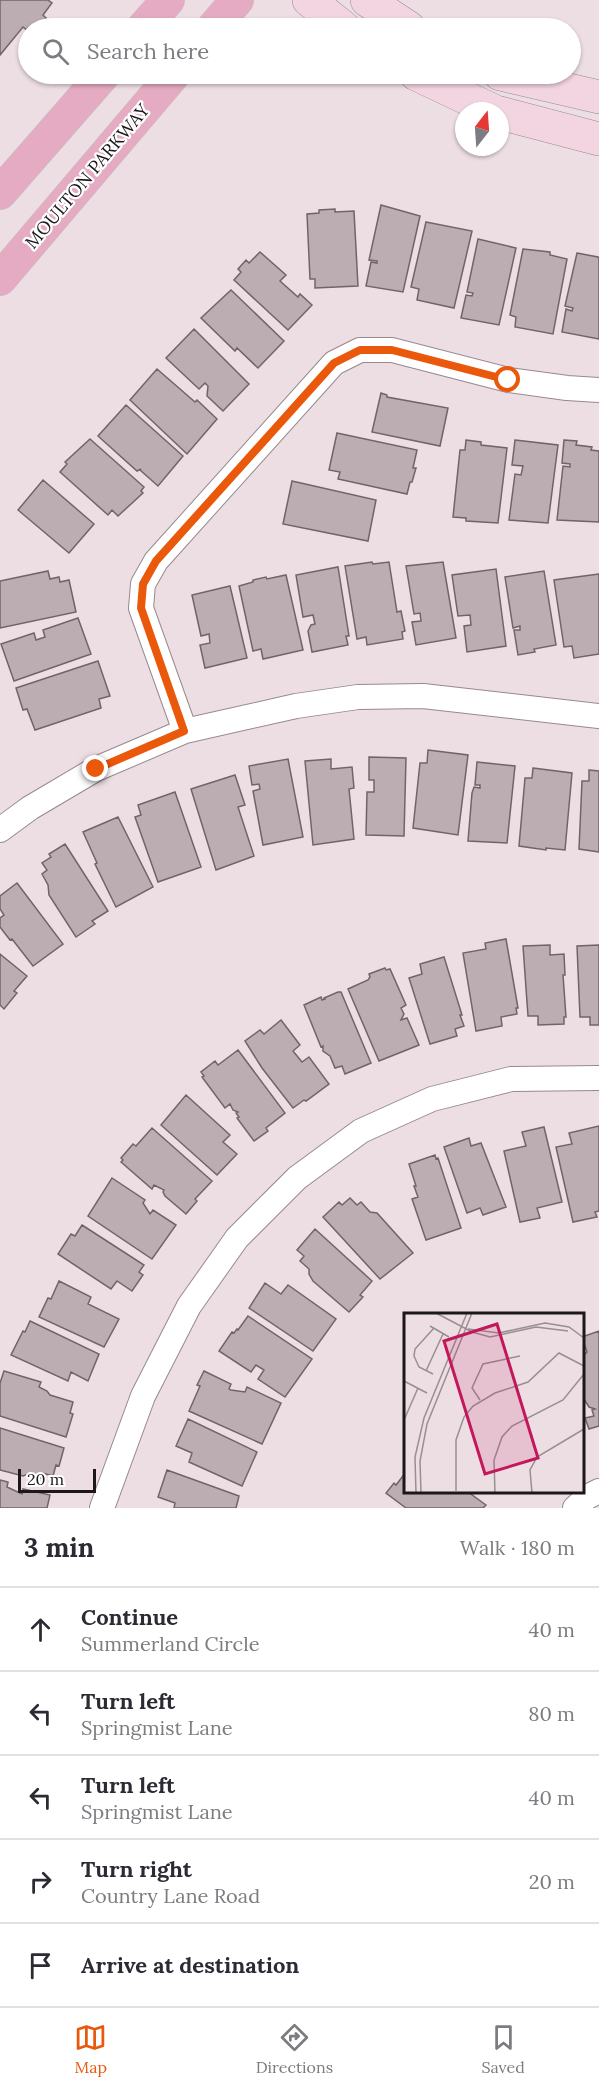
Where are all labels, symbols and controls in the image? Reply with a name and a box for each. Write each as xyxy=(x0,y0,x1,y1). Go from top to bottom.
search box xyxy=(18,18,581,84)
icon: search xyxy=(39,35,72,68)
text: Search here xyxy=(87,37,209,65)
street label: MOULTON PARKWAY xyxy=(20,98,155,253)
north arrow xyxy=(455,102,509,156)
route start xyxy=(494,366,520,392)
route end xyxy=(82,755,108,781)
inset map xyxy=(404,1313,584,1493)
scale bar xyxy=(18,1466,96,1494)
text: 20 m xyxy=(27,1469,64,1489)
text: 3 min xyxy=(24,1531,94,1564)
text: Walk · 180 m xyxy=(460,1535,575,1560)
text: Continue xyxy=(81,1603,178,1631)
icon: ahead xyxy=(24,1613,57,1646)
text: 40 m xyxy=(529,1617,575,1642)
text: Summerland Circle xyxy=(81,1631,260,1656)
text: Turn left xyxy=(81,1687,175,1715)
icon: left xyxy=(24,1697,57,1730)
text: 80 m xyxy=(528,1701,575,1726)
text: Springmist Lane xyxy=(81,1715,233,1740)
text: Turn left xyxy=(81,1771,175,1799)
icon: left xyxy=(24,1781,57,1814)
text: 40 m xyxy=(529,1785,575,1810)
text: Springmist Lane xyxy=(81,1799,233,1824)
text: Turn right xyxy=(81,1855,192,1883)
icon: right xyxy=(24,1865,57,1898)
text: 20 m xyxy=(529,1869,575,1894)
text: Country Lane Road xyxy=(81,1883,260,1908)
icon: arrive xyxy=(24,1949,57,1982)
text: Arrive at destination xyxy=(81,1951,299,1979)
tab: Map xyxy=(74,2021,107,2077)
tab: Directions xyxy=(256,2021,333,2077)
tab: Saved xyxy=(481,2021,525,2077)

